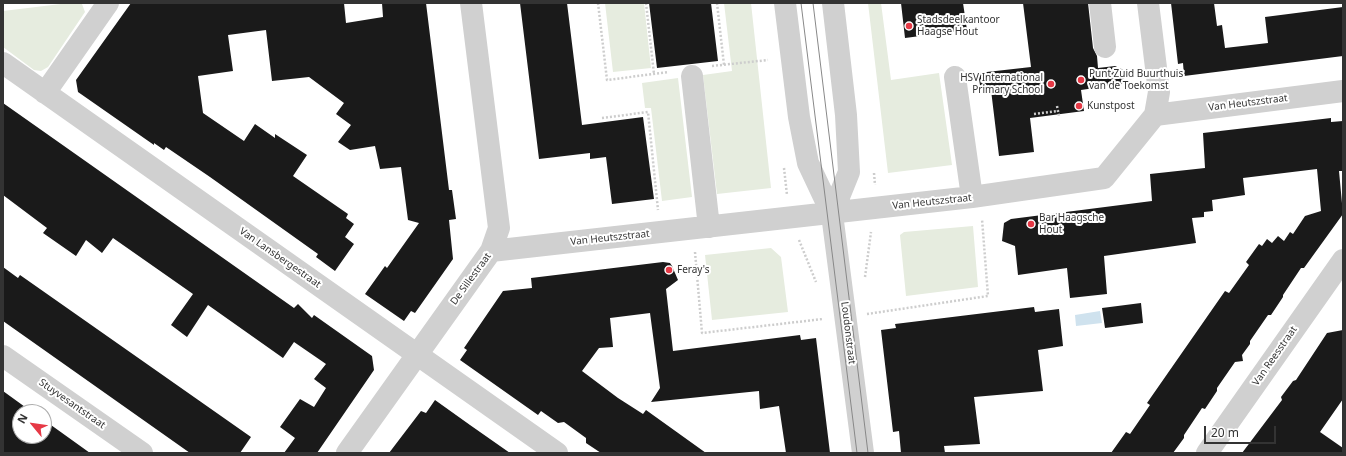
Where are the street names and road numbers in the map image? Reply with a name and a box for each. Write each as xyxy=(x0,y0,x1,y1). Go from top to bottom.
street label: Van Heutszstraat xyxy=(1208,92,1288,114)
street label: Van Heutszstraat xyxy=(892,192,972,212)
street label: Van Lansbergestraat xyxy=(237,225,323,291)
street label: Van Heutszstraat xyxy=(570,228,650,248)
street label: De Sillestraat xyxy=(448,251,494,307)
street label: Loudonstraat xyxy=(838,301,858,365)
street label: Van Reesstraat xyxy=(1250,324,1300,388)
street label: Stuyvesantstraat xyxy=(36,377,108,431)

